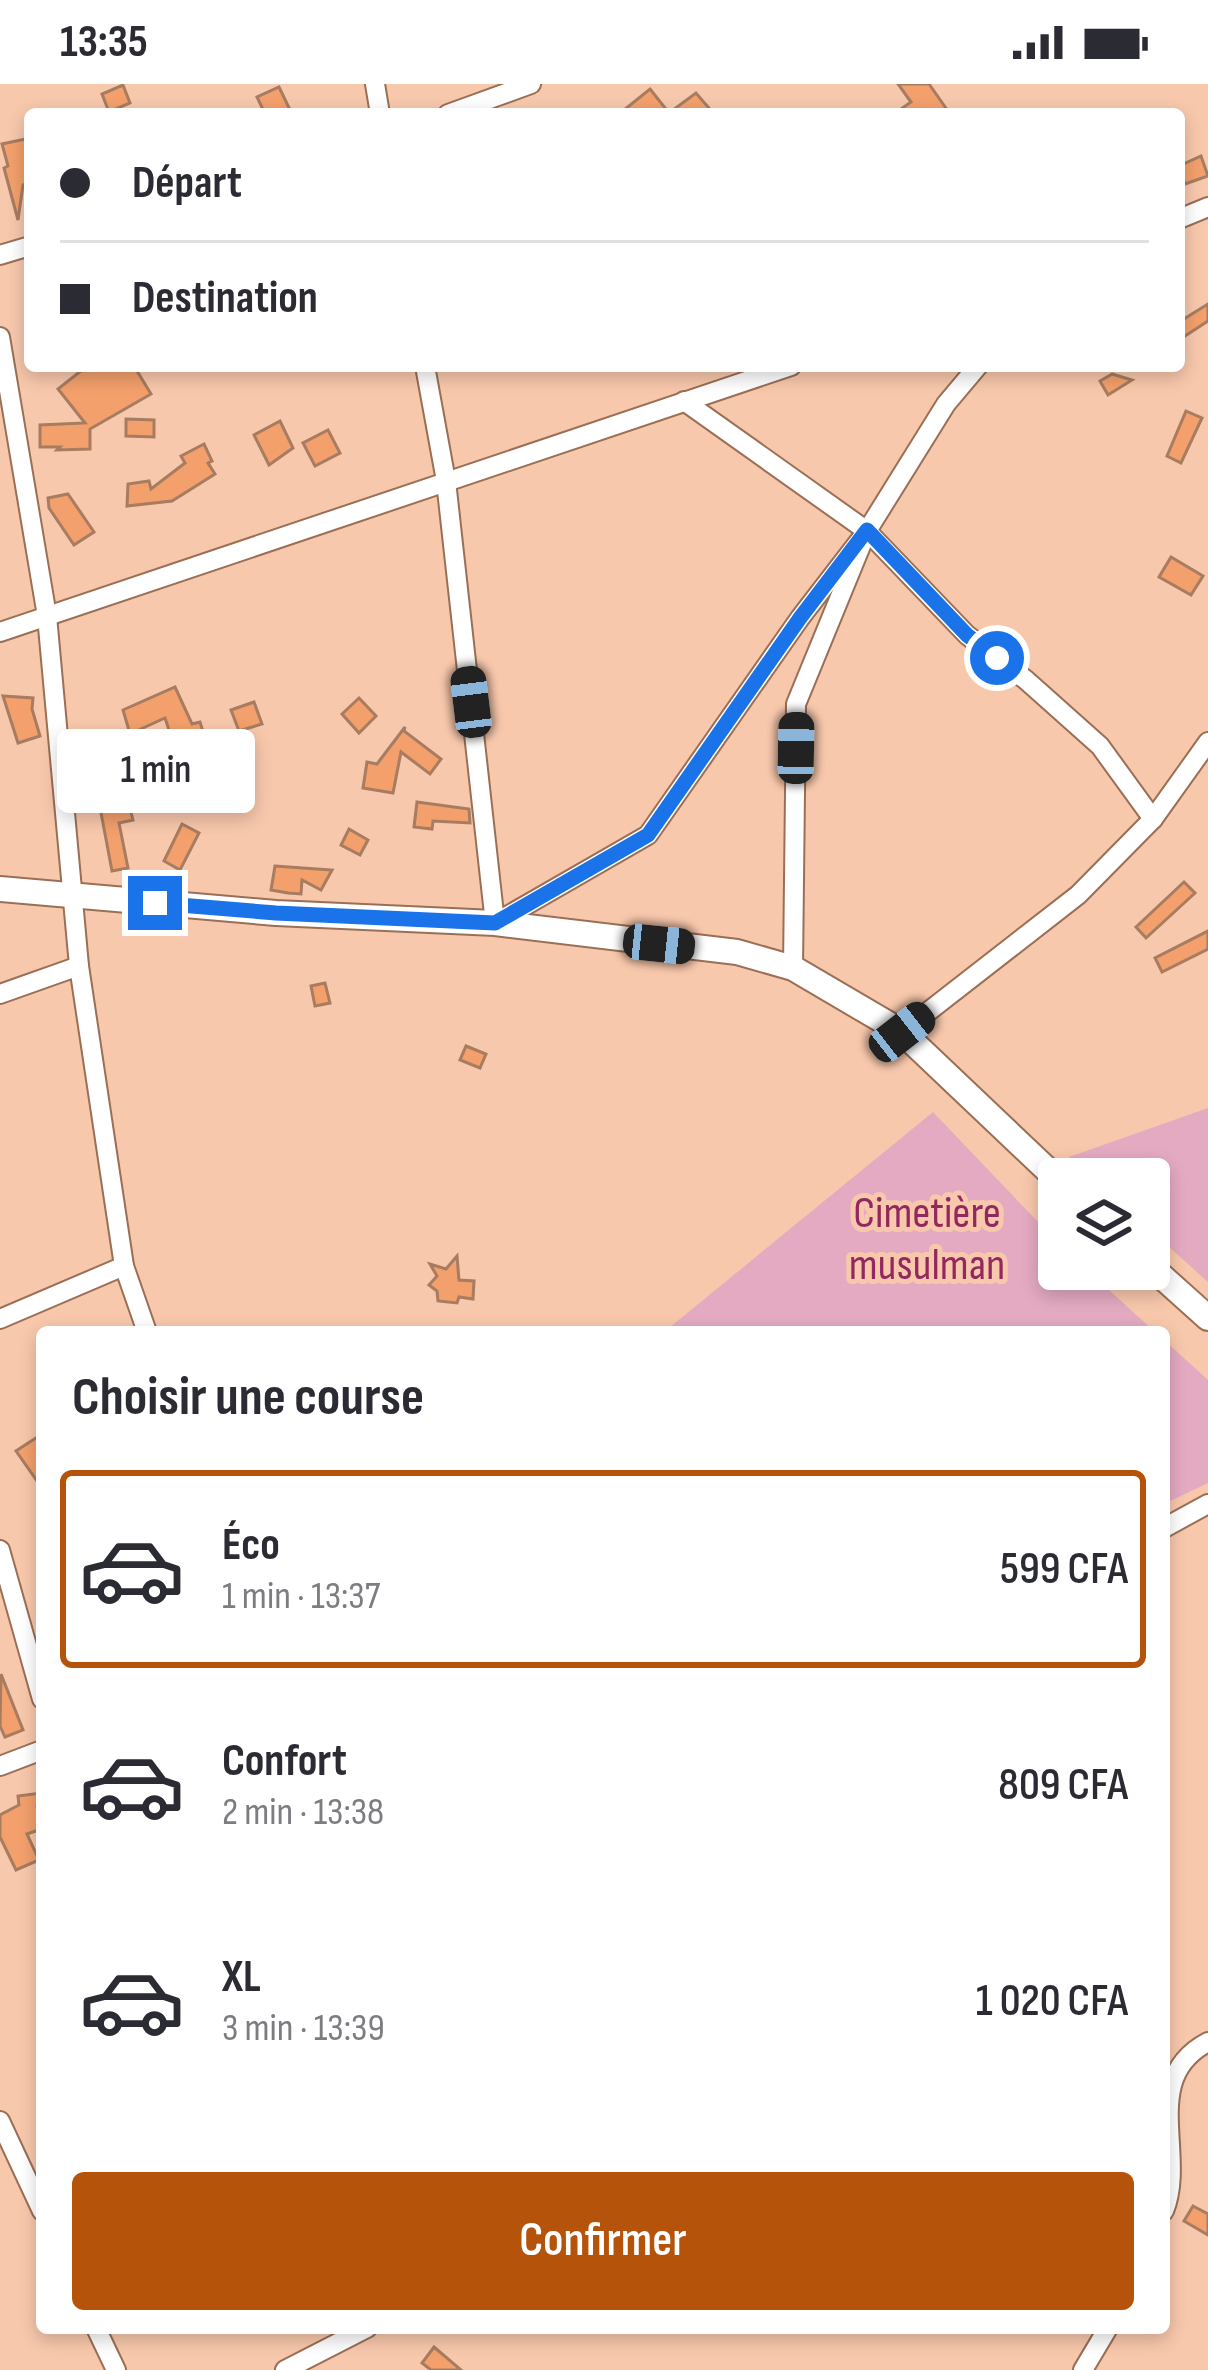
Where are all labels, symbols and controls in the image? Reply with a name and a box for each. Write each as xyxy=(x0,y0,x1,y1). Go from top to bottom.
text: 13:35 xyxy=(60,15,148,70)
text: Départ xyxy=(132,156,242,211)
text: Destination xyxy=(132,271,318,326)
route start xyxy=(970,631,1024,685)
car xyxy=(449,664,493,740)
car xyxy=(777,712,815,784)
callout: 1 min xyxy=(56,729,254,813)
text: 1 min xyxy=(121,747,191,794)
route end xyxy=(128,876,182,930)
car xyxy=(621,922,697,966)
car xyxy=(863,996,941,1068)
map controls xyxy=(1038,1158,1170,1290)
button: layers xyxy=(1038,1158,1170,1290)
park label: Cimetière musulman xyxy=(849,1186,1005,1293)
text: Choisir une course xyxy=(72,1365,424,1430)
icon: car xyxy=(78,1515,186,1623)
text: Éco xyxy=(222,1518,280,1573)
text: 599 CFA xyxy=(1000,1542,1128,1597)
text: 1 min · 13:37 xyxy=(222,1573,380,1620)
icon: car xyxy=(78,1731,186,1839)
text: Confort xyxy=(222,1734,347,1789)
text: 809 CFA xyxy=(998,1758,1128,1813)
text: 2 min · 13:38 xyxy=(222,1789,384,1836)
icon: car xyxy=(78,1947,186,2055)
text: XL xyxy=(222,1950,261,2005)
text: 1 020 CFA xyxy=(976,1974,1128,2029)
text: 3 min · 13:39 xyxy=(222,2005,385,2052)
button: Confirmer xyxy=(72,2172,1134,2310)

